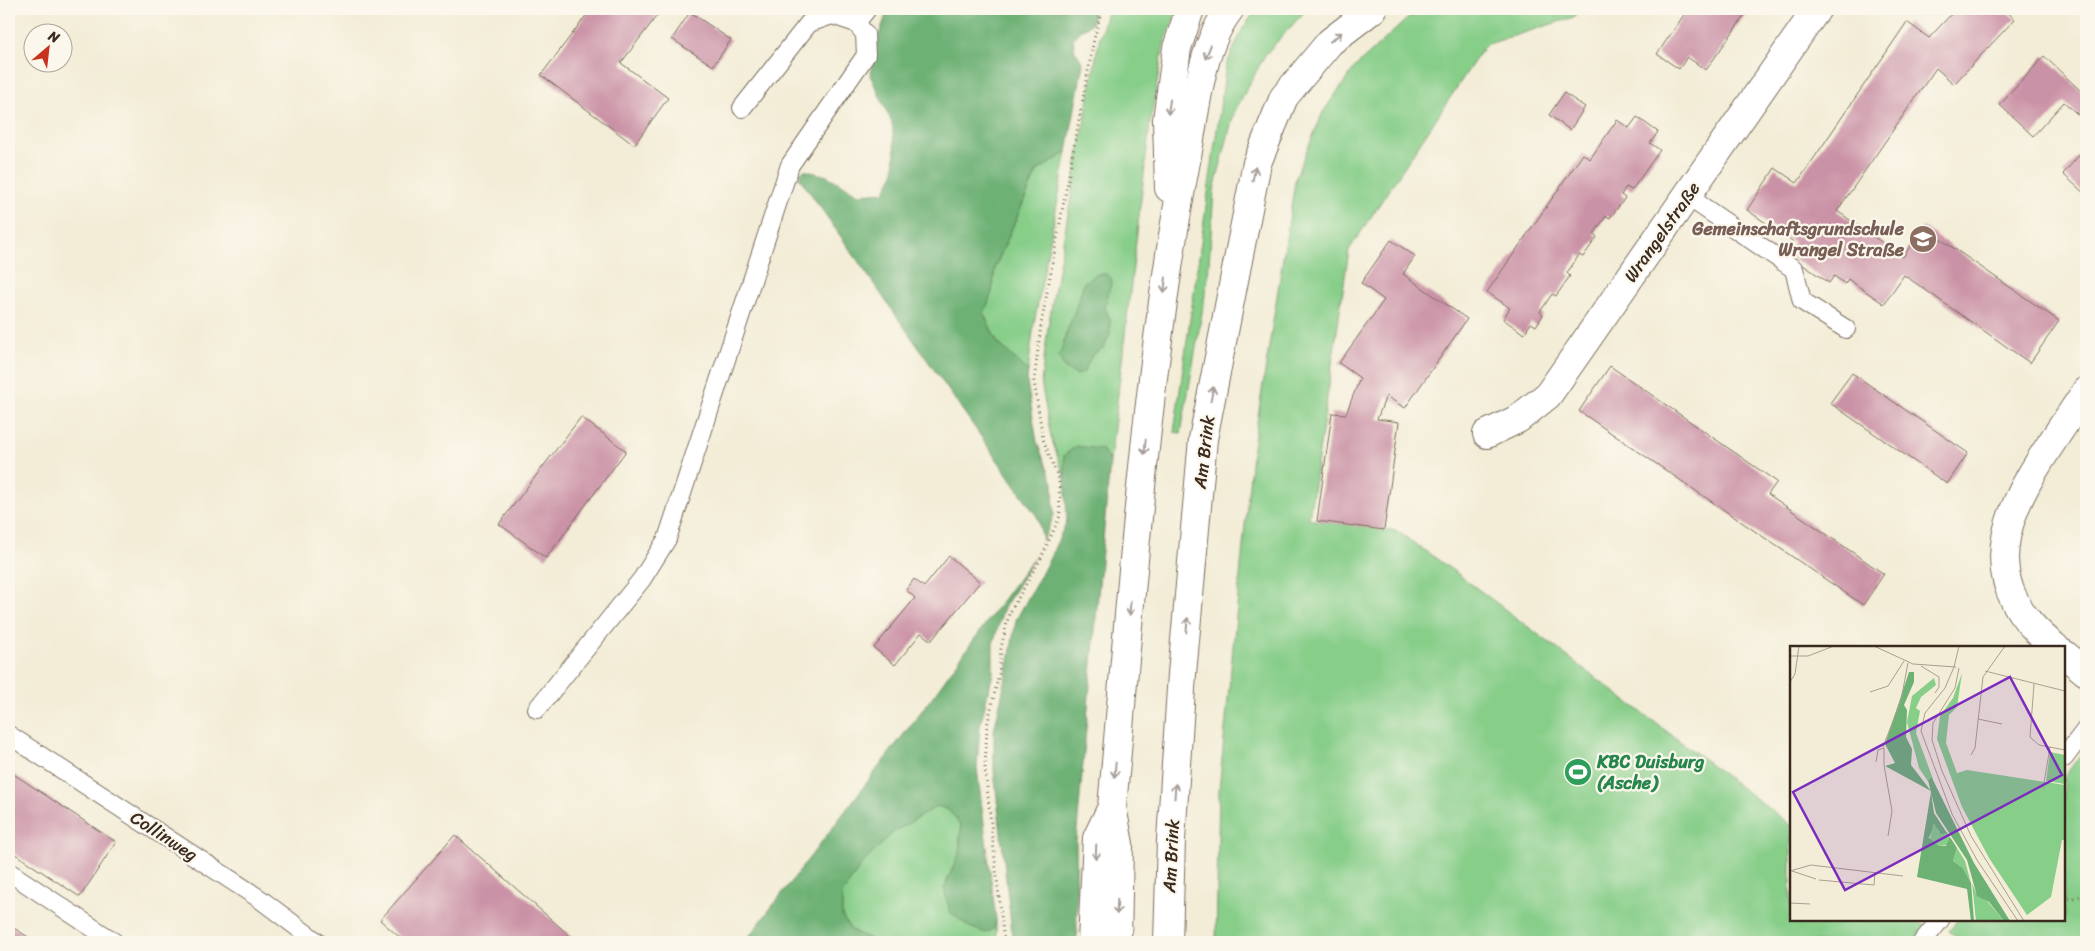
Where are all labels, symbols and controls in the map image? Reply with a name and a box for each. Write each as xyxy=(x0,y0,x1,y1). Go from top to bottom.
north arrow xyxy=(22,22,72,72)
text: N xyxy=(43,23,64,50)
one-way arrow xyxy=(1329,32,1342,43)
one-way arrow xyxy=(1203,44,1212,59)
one-way arrow xyxy=(1163,99,1173,115)
one-way arrow xyxy=(1250,167,1260,183)
street label: Wrangelstraße xyxy=(1615,175,1709,289)
place label: Gemeinschaftsgrundschule Wrangel Straße xyxy=(1691,213,1905,266)
school or university icon: Gemeinschaftsgrundschule Wrangel Straße xyxy=(1908,224,1938,254)
one-way arrow xyxy=(1160,277,1170,293)
one-way arrow xyxy=(1207,387,1217,403)
street label: Am Brink xyxy=(1184,413,1224,491)
one-way arrow xyxy=(1140,438,1150,454)
one-way arrow xyxy=(1126,600,1135,616)
one-way arrow xyxy=(1182,617,1192,633)
inset map xyxy=(1790,646,2065,921)
place label: KBC Duisburg (Asche) xyxy=(1596,746,1704,799)
sports icon: KBC Duisburg (Asche) xyxy=(1563,757,1593,787)
one-way arrow xyxy=(1110,762,1120,778)
one-way arrow xyxy=(1170,784,1179,800)
street label: Collinweg xyxy=(124,802,204,870)
street label: Am Brink xyxy=(1153,818,1189,894)
one-way arrow xyxy=(1091,843,1101,859)
one-way arrow xyxy=(1113,899,1122,915)

